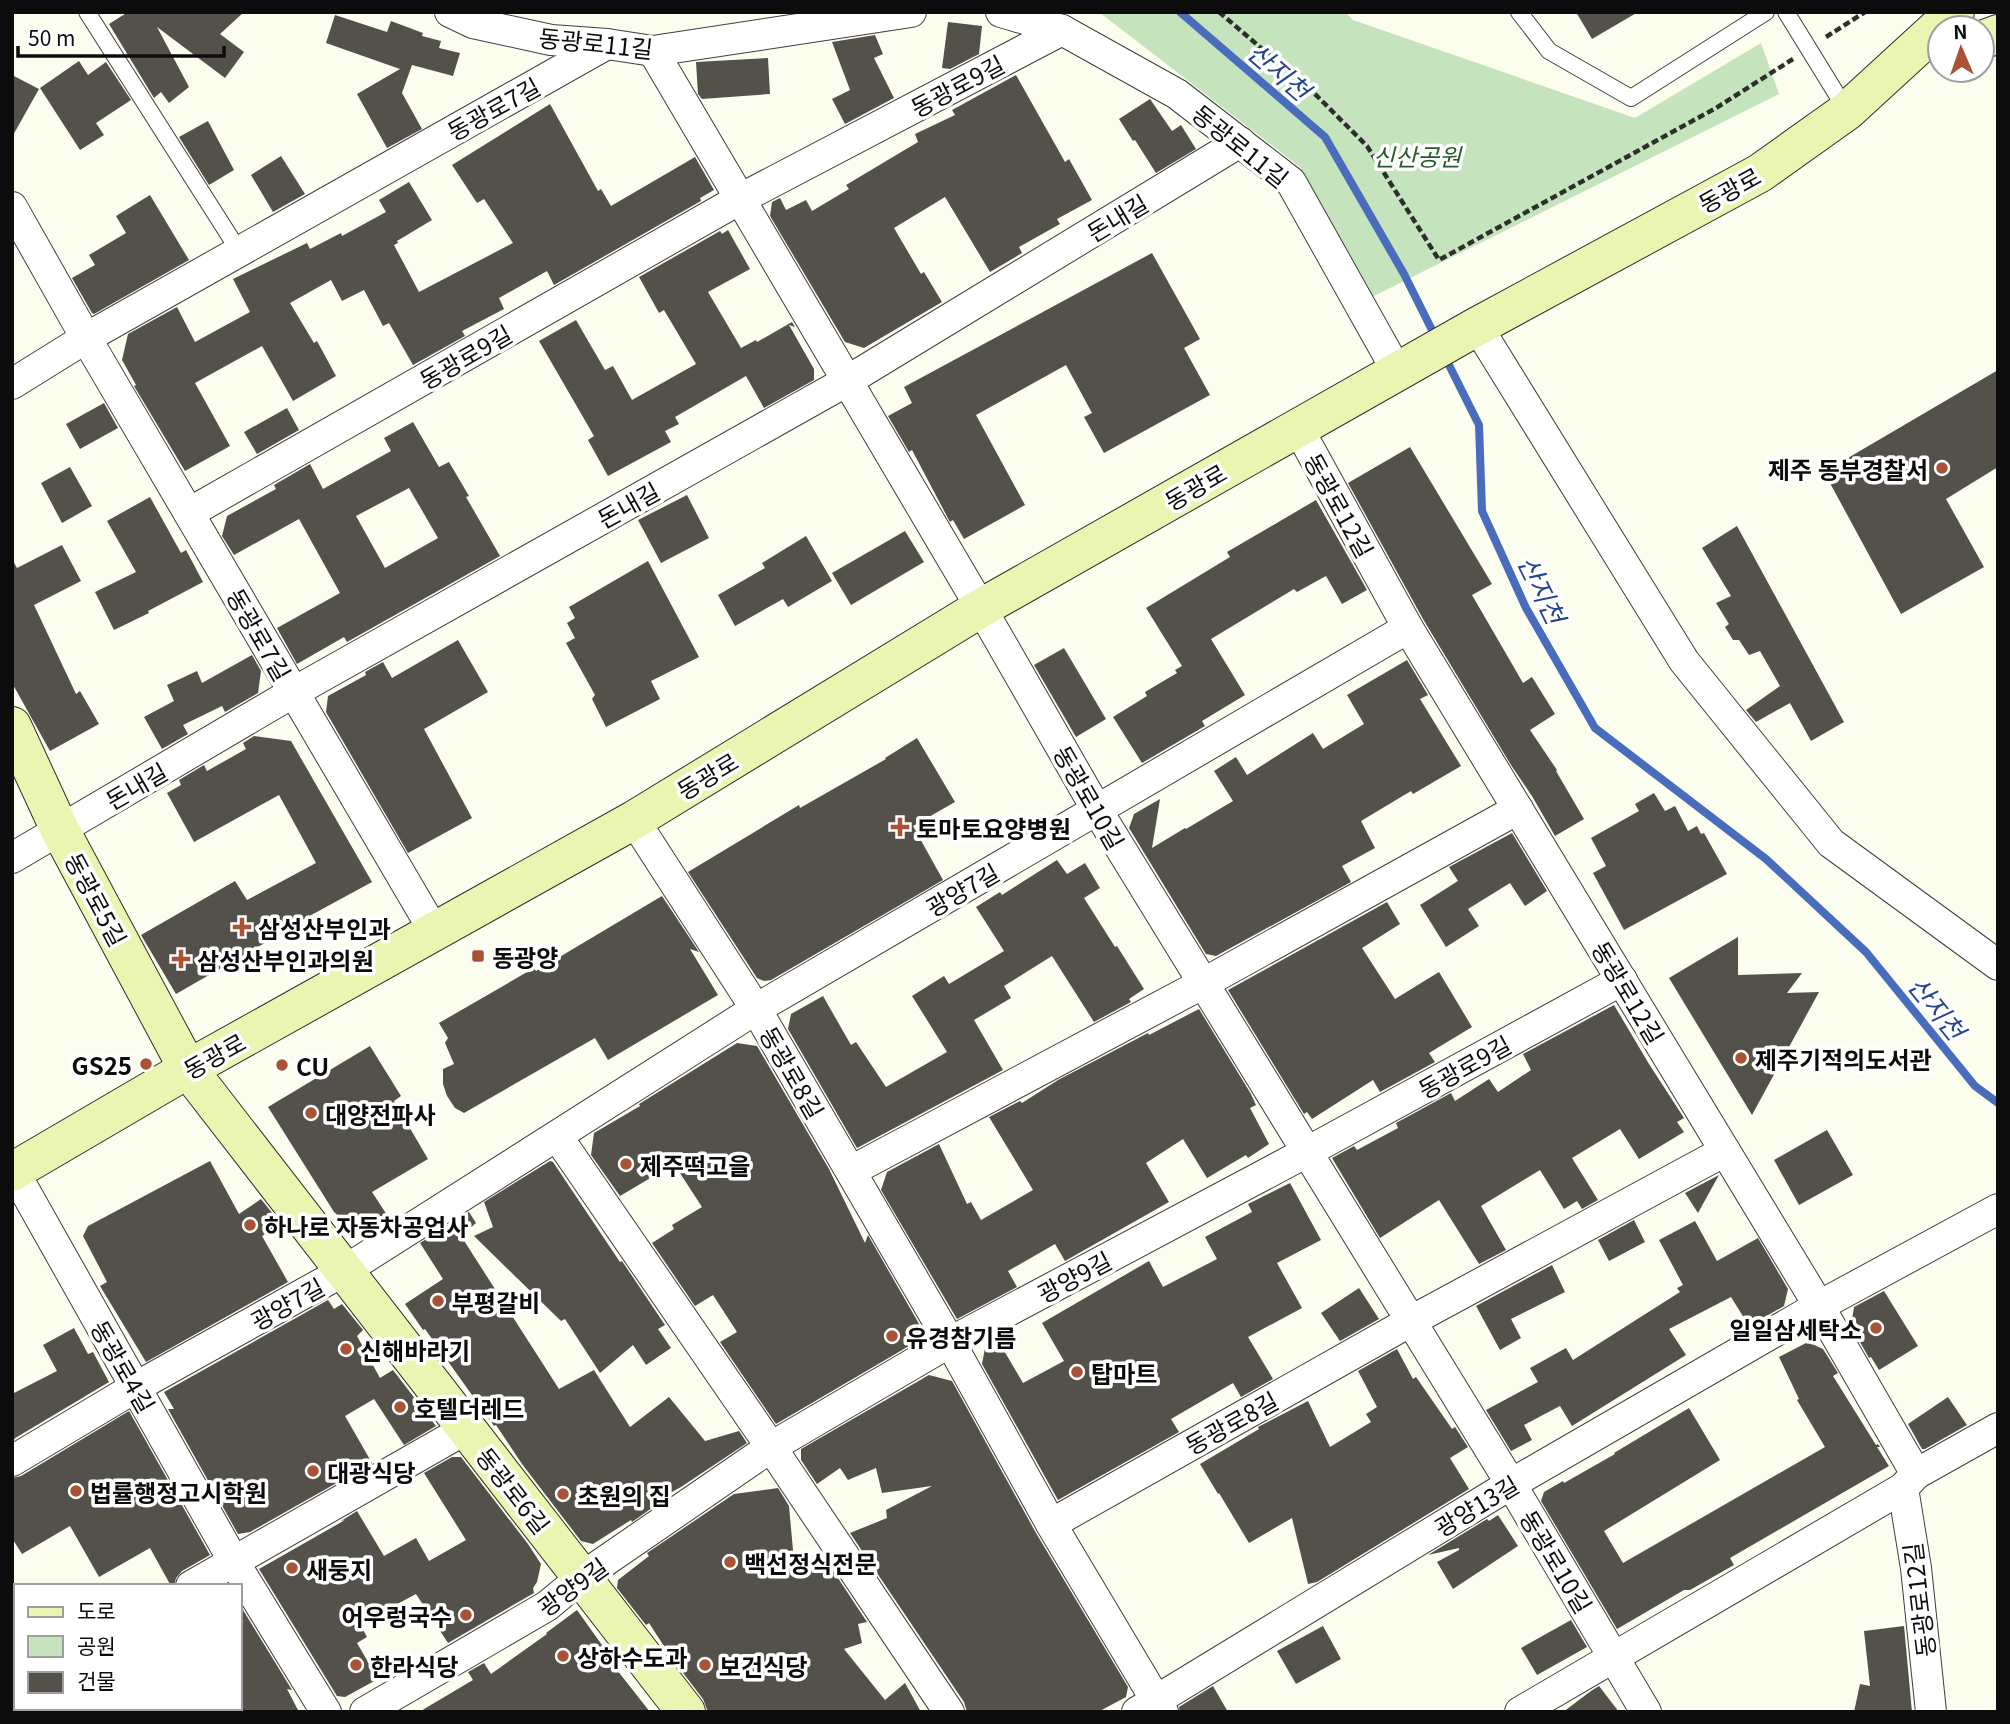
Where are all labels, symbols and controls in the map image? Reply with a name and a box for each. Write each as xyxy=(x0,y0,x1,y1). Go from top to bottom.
scale bar xyxy=(18,14,224,58)
north arrow xyxy=(1926,14,1996,84)
text: N xyxy=(1953,17,1968,44)
street label: 동광로11길 xyxy=(537,19,655,65)
text: 50 m xyxy=(28,22,75,52)
water label: 산지천 xyxy=(1241,32,1322,110)
street label: 동광로9길 xyxy=(904,46,1010,124)
street label: 동광로7길 xyxy=(440,68,546,148)
street label: 동광로11길 xyxy=(1185,95,1297,195)
park label: 신산공원 xyxy=(1373,138,1463,173)
street label: 동광로 xyxy=(1692,158,1766,220)
street label: 돈내길 xyxy=(1080,185,1154,249)
street label: 동광로9길 xyxy=(412,315,518,397)
street label: 동광로12길 xyxy=(1297,446,1383,564)
place label: 제주 동부경찰서 xyxy=(1768,451,1928,486)
street label: 동광로 xyxy=(1158,454,1232,518)
marker: 제주 동부경찰서 xyxy=(1934,460,1950,476)
street label: 돈내길 xyxy=(591,473,665,535)
water label: 산지천 xyxy=(1511,549,1577,632)
street label: 동광로7길 xyxy=(219,581,301,687)
street label: 동광로10길 xyxy=(1046,738,1134,856)
street label: 동광로 xyxy=(670,743,744,807)
street label: 돈내길 xyxy=(99,753,173,817)
place label: 토마토요양병원 xyxy=(916,810,1071,845)
marker: 토마토요양병원 xyxy=(890,817,910,837)
street label: 동광로5길 xyxy=(58,846,136,952)
street label: 광양7길 xyxy=(919,854,1005,924)
place label: 삼성산부인과 xyxy=(258,910,390,945)
marker: 삼성산부인과 xyxy=(232,917,252,937)
street label: 동광로12길 xyxy=(1584,934,1674,1050)
place label: 동광양 xyxy=(492,939,558,974)
place label: 삼성산부인과의원 xyxy=(197,942,374,977)
marker: 동광양 xyxy=(470,948,486,964)
marker: 삼성산부인과의원 xyxy=(171,949,191,969)
water label: 산지천 xyxy=(1901,967,1977,1049)
street label: 동광로8길 xyxy=(752,1019,834,1125)
street label: 동광로 xyxy=(177,1024,251,1086)
street label: 동광로9길 xyxy=(1411,1026,1517,1106)
place label: 제주기적의도서관 xyxy=(1755,1041,1932,1076)
place label: GS25 xyxy=(71,1047,132,1082)
place label: CU xyxy=(296,1048,329,1083)
marker: 제주기적의도서관 xyxy=(1733,1050,1749,1066)
marker: GS25 xyxy=(138,1056,154,1072)
marker: CU xyxy=(274,1057,290,1073)
place label: 대양전파사 xyxy=(325,1096,435,1131)
marker: 대양전파사 xyxy=(303,1105,319,1121)
place label: 제주떡고을 xyxy=(640,1147,750,1182)
marker: 제주떡고을 xyxy=(618,1156,634,1172)
place label: 하나로 자동차공업사 xyxy=(264,1208,468,1243)
marker: 하나로 자동차공업사 xyxy=(242,1217,258,1233)
street label: 광양9길 xyxy=(1031,1242,1117,1310)
street label: 광양7길 xyxy=(244,1268,330,1338)
place label: 부평갈비 xyxy=(452,1284,540,1319)
marker: 부평갈비 xyxy=(430,1293,446,1309)
place label: 일일삼세탁소 xyxy=(1730,1311,1862,1346)
street label: 동광로4길 xyxy=(83,1313,165,1419)
place label: 유경참기름 xyxy=(906,1319,1016,1354)
marker: 일일삼세탁소 xyxy=(1868,1320,1884,1336)
marker: 유경참기름 xyxy=(884,1328,900,1344)
place label: 신해바라기 xyxy=(360,1332,470,1367)
marker: 신해바라기 xyxy=(338,1341,354,1357)
place label: 탑마트 xyxy=(1091,1355,1157,1390)
marker: 탑마트 xyxy=(1069,1364,1085,1380)
street label: 동광로8길 xyxy=(1178,1382,1284,1462)
place label: 호텔더레드 xyxy=(414,1390,524,1425)
marker: 호텔더레드 xyxy=(392,1399,408,1415)
street label: 동광로6길 xyxy=(469,1439,559,1541)
place label: 대광식당 xyxy=(327,1454,415,1489)
marker: 대광식당 xyxy=(305,1463,321,1479)
street label: 광양13길 xyxy=(1427,1466,1525,1544)
place label: 법률행정고시학원 xyxy=(90,1474,267,1509)
place label: 초원의 집 xyxy=(577,1477,671,1512)
marker: 법률행정고시학원 xyxy=(68,1483,84,1499)
marker: 초원의 집 xyxy=(555,1486,571,1502)
street label: 동광로10길 xyxy=(1512,1503,1602,1619)
street label: 동광로12길 xyxy=(1894,1541,1942,1659)
place label: 백선정식전문 xyxy=(744,1545,876,1580)
street label: 광양9길 xyxy=(530,1548,614,1624)
place label: 새둥지 xyxy=(306,1551,372,1586)
marker: 백선정식전문 xyxy=(722,1554,738,1570)
marker: 새둥지 xyxy=(284,1560,300,1576)
legend xyxy=(14,1584,242,1710)
text: 도로 xyxy=(77,1595,116,1625)
place label: 어우렁국수 xyxy=(342,1598,452,1633)
marker: 어우렁국수 xyxy=(458,1607,474,1623)
text: 공원 xyxy=(77,1630,116,1660)
place label: 상하수도과 xyxy=(577,1639,687,1674)
place label: 한라식당 xyxy=(370,1648,458,1683)
marker: 상하수도과 xyxy=(555,1648,571,1664)
place label: 보건식당 xyxy=(719,1648,807,1683)
marker: 한라식당 xyxy=(348,1657,364,1673)
marker: 보건식당 xyxy=(697,1657,713,1673)
text: 건물 xyxy=(77,1665,116,1695)

